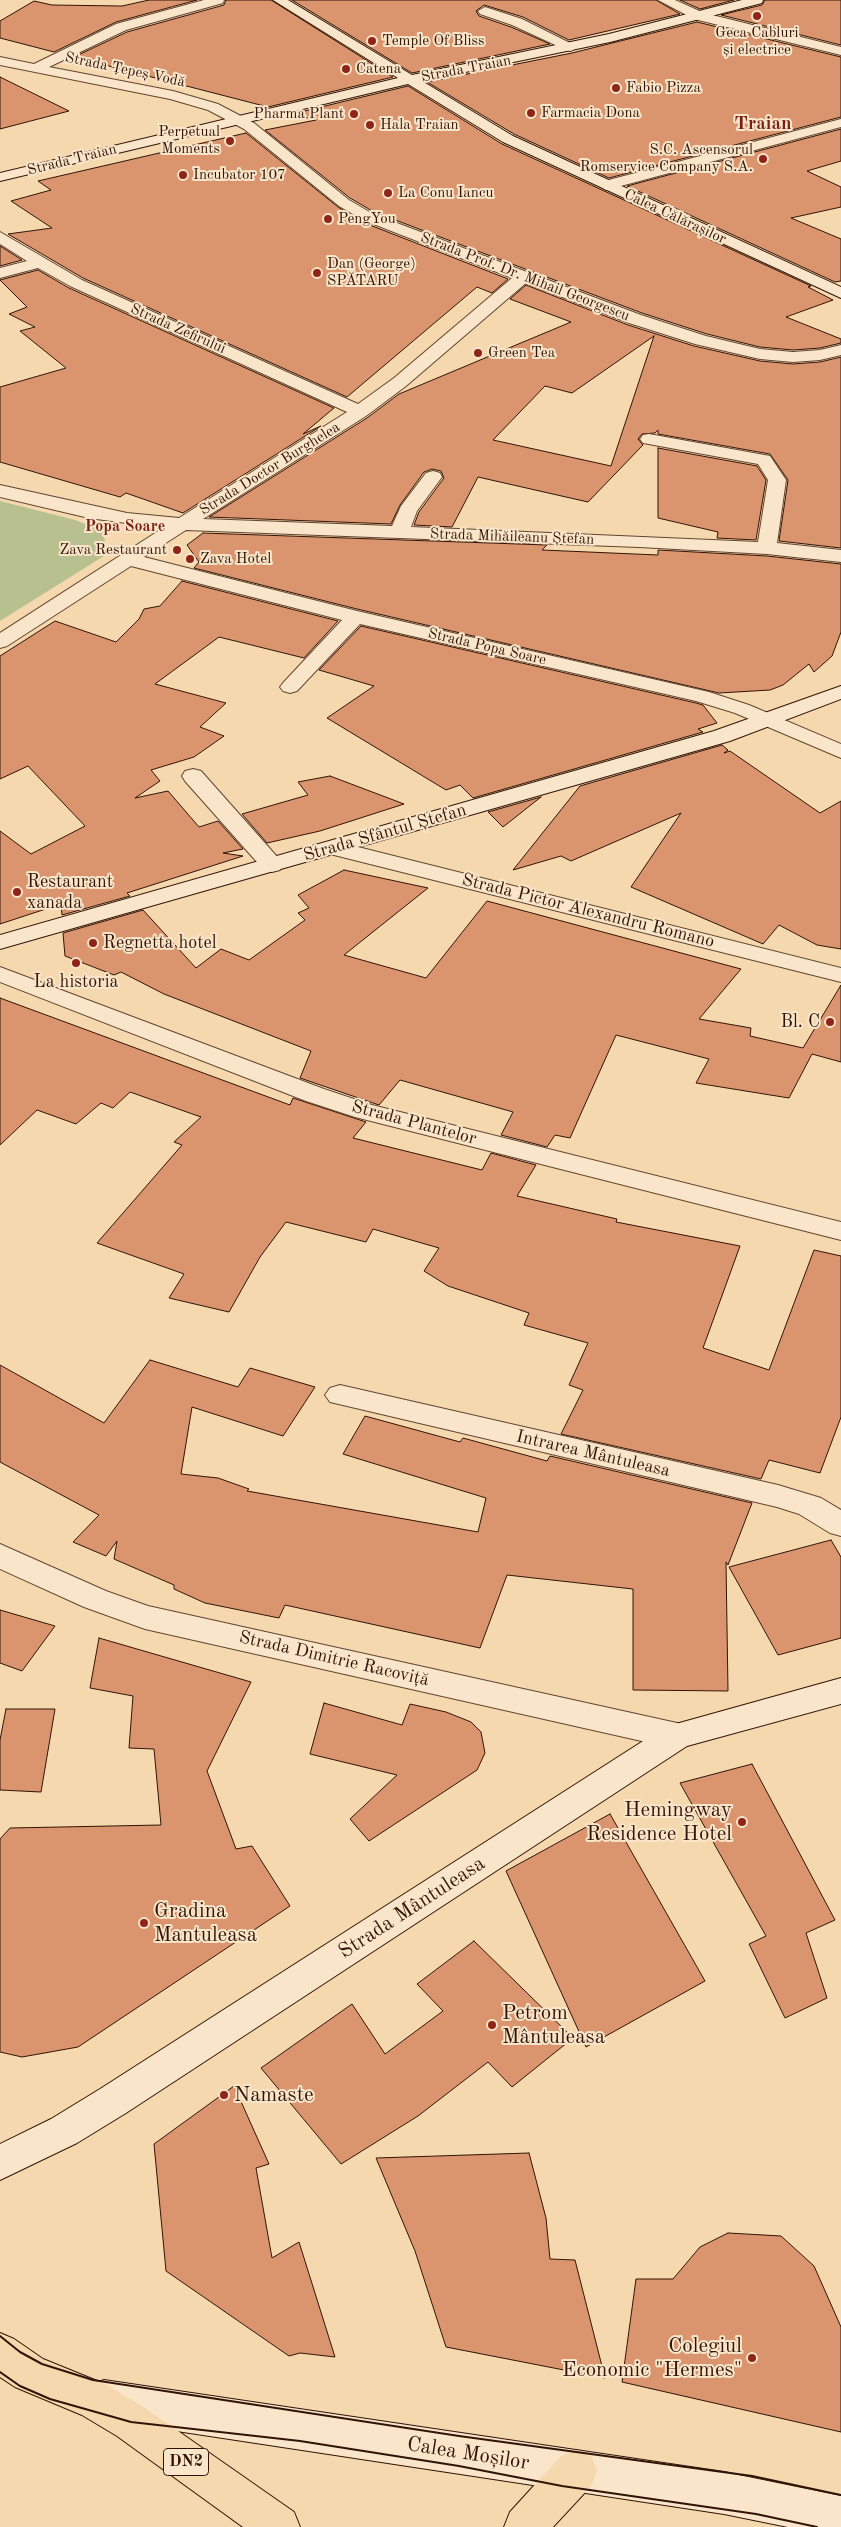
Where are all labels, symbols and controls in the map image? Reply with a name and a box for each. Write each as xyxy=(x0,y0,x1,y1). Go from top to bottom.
marker: Geca Cabluri și electrice xyxy=(751,10,763,22)
place label: Geca Cabluri și electrice xyxy=(715,24,799,59)
place label: Temple Of Bliss xyxy=(382,32,485,50)
marker: Temple Of Bliss xyxy=(366,35,378,47)
street label: Strada Țepeș Vodă xyxy=(63,48,187,92)
street label: Strada Traian xyxy=(419,51,513,87)
place label: Catena xyxy=(356,60,401,78)
marker: Catena xyxy=(340,63,352,75)
place label: Fabio Pizza xyxy=(626,79,701,97)
marker: Fabio Pizza xyxy=(610,82,622,94)
place label: Farmacia Dona xyxy=(541,104,640,122)
place label: Pharma Plant xyxy=(254,105,344,123)
marker: Farmacia Dona xyxy=(525,107,537,119)
marker: Pharma Plant xyxy=(348,108,360,120)
district label: Traian xyxy=(734,113,792,135)
place label: Hala Traian xyxy=(380,116,459,134)
marker: Hala Traian xyxy=(364,119,376,131)
place label: Perpetual Moments xyxy=(158,123,220,158)
marker: Perpetual Moments xyxy=(224,135,236,147)
street label: Strada Traian xyxy=(25,140,119,180)
place label: S.C. Ascensorul Romservice Company S.A. xyxy=(580,141,753,176)
marker: S.C. Ascensorul Romservice Company S.A. xyxy=(757,153,769,165)
place label: Incubator 107 xyxy=(193,166,286,184)
marker: Incubator 107 xyxy=(177,169,189,181)
place label: La Conu Iancu xyxy=(398,184,493,202)
street label: Calea Călărașilor xyxy=(621,185,729,249)
marker: La Conu Iancu xyxy=(382,187,394,199)
place label: PengYou xyxy=(338,210,396,228)
marker: PengYou xyxy=(322,213,334,225)
street label: Strada Prof. Dr. Mihail Georgescu xyxy=(418,229,632,325)
place label: Dan (George) SPĂTARU xyxy=(327,255,416,290)
marker: Dan (George) SPĂTARU xyxy=(311,267,323,279)
street label: Strada Zefirului xyxy=(128,300,228,358)
place label: Green Tea xyxy=(488,344,555,362)
marker: Green Tea xyxy=(472,347,484,359)
street label: Strada Doctor Burghelea xyxy=(196,418,344,520)
district label: Popa Soare xyxy=(85,517,165,537)
street label: Strada Mihăileanu Ștefan xyxy=(430,525,594,549)
place label: Zava Restaurant xyxy=(59,541,167,559)
marker: Zava Restaurant xyxy=(171,544,183,556)
place label: Zava Hotel xyxy=(200,550,271,568)
marker: Zava Hotel xyxy=(184,553,196,565)
street label: Strada Popa Soare xyxy=(426,625,548,669)
street label: Strada Sfântul Ștefan xyxy=(301,799,469,867)
street label: Strada Pictor Alexandru Romano xyxy=(459,869,717,953)
place label: Restaurant xanada xyxy=(27,871,113,914)
marker: Restaurant xanada xyxy=(11,886,23,898)
place label: Regnetta hotel xyxy=(103,932,217,954)
marker: Regnetta hotel xyxy=(87,937,99,949)
marker: La historia xyxy=(70,957,82,969)
place label: La historia xyxy=(34,971,118,993)
place label: Bl. C xyxy=(781,1011,820,1033)
marker: Bl. C xyxy=(824,1016,836,1028)
street label: Strada Plantelor xyxy=(349,1096,479,1150)
street label: Intrarea Mântuleasa xyxy=(514,1426,672,1482)
street label: Strada Dimitrie Racoviță xyxy=(237,1627,431,1691)
place label: Hemingway Residence Hotel xyxy=(586,1797,732,1847)
marker: Hemingway Residence Hotel xyxy=(736,1816,748,1828)
street label: Strada Mântuleasa xyxy=(334,1851,490,1965)
place label: Gradina Mantuleasa xyxy=(154,1898,257,1948)
marker: Gradina Mantuleasa xyxy=(138,1917,150,1929)
place label: Petrom Mântuleasa xyxy=(502,2000,605,2050)
marker: Petrom Mântuleasa xyxy=(486,2019,498,2031)
place label: Namaste xyxy=(234,2082,314,2108)
marker: Namaste xyxy=(218,2089,230,2101)
place label: Colegiul Economic "Hermes" xyxy=(562,2333,742,2383)
marker: Colegiul Economic "Hermes" xyxy=(746,2352,758,2364)
street label: Calea Moșilor xyxy=(405,2432,531,2476)
road number: DN2 xyxy=(164,2448,208,2476)

